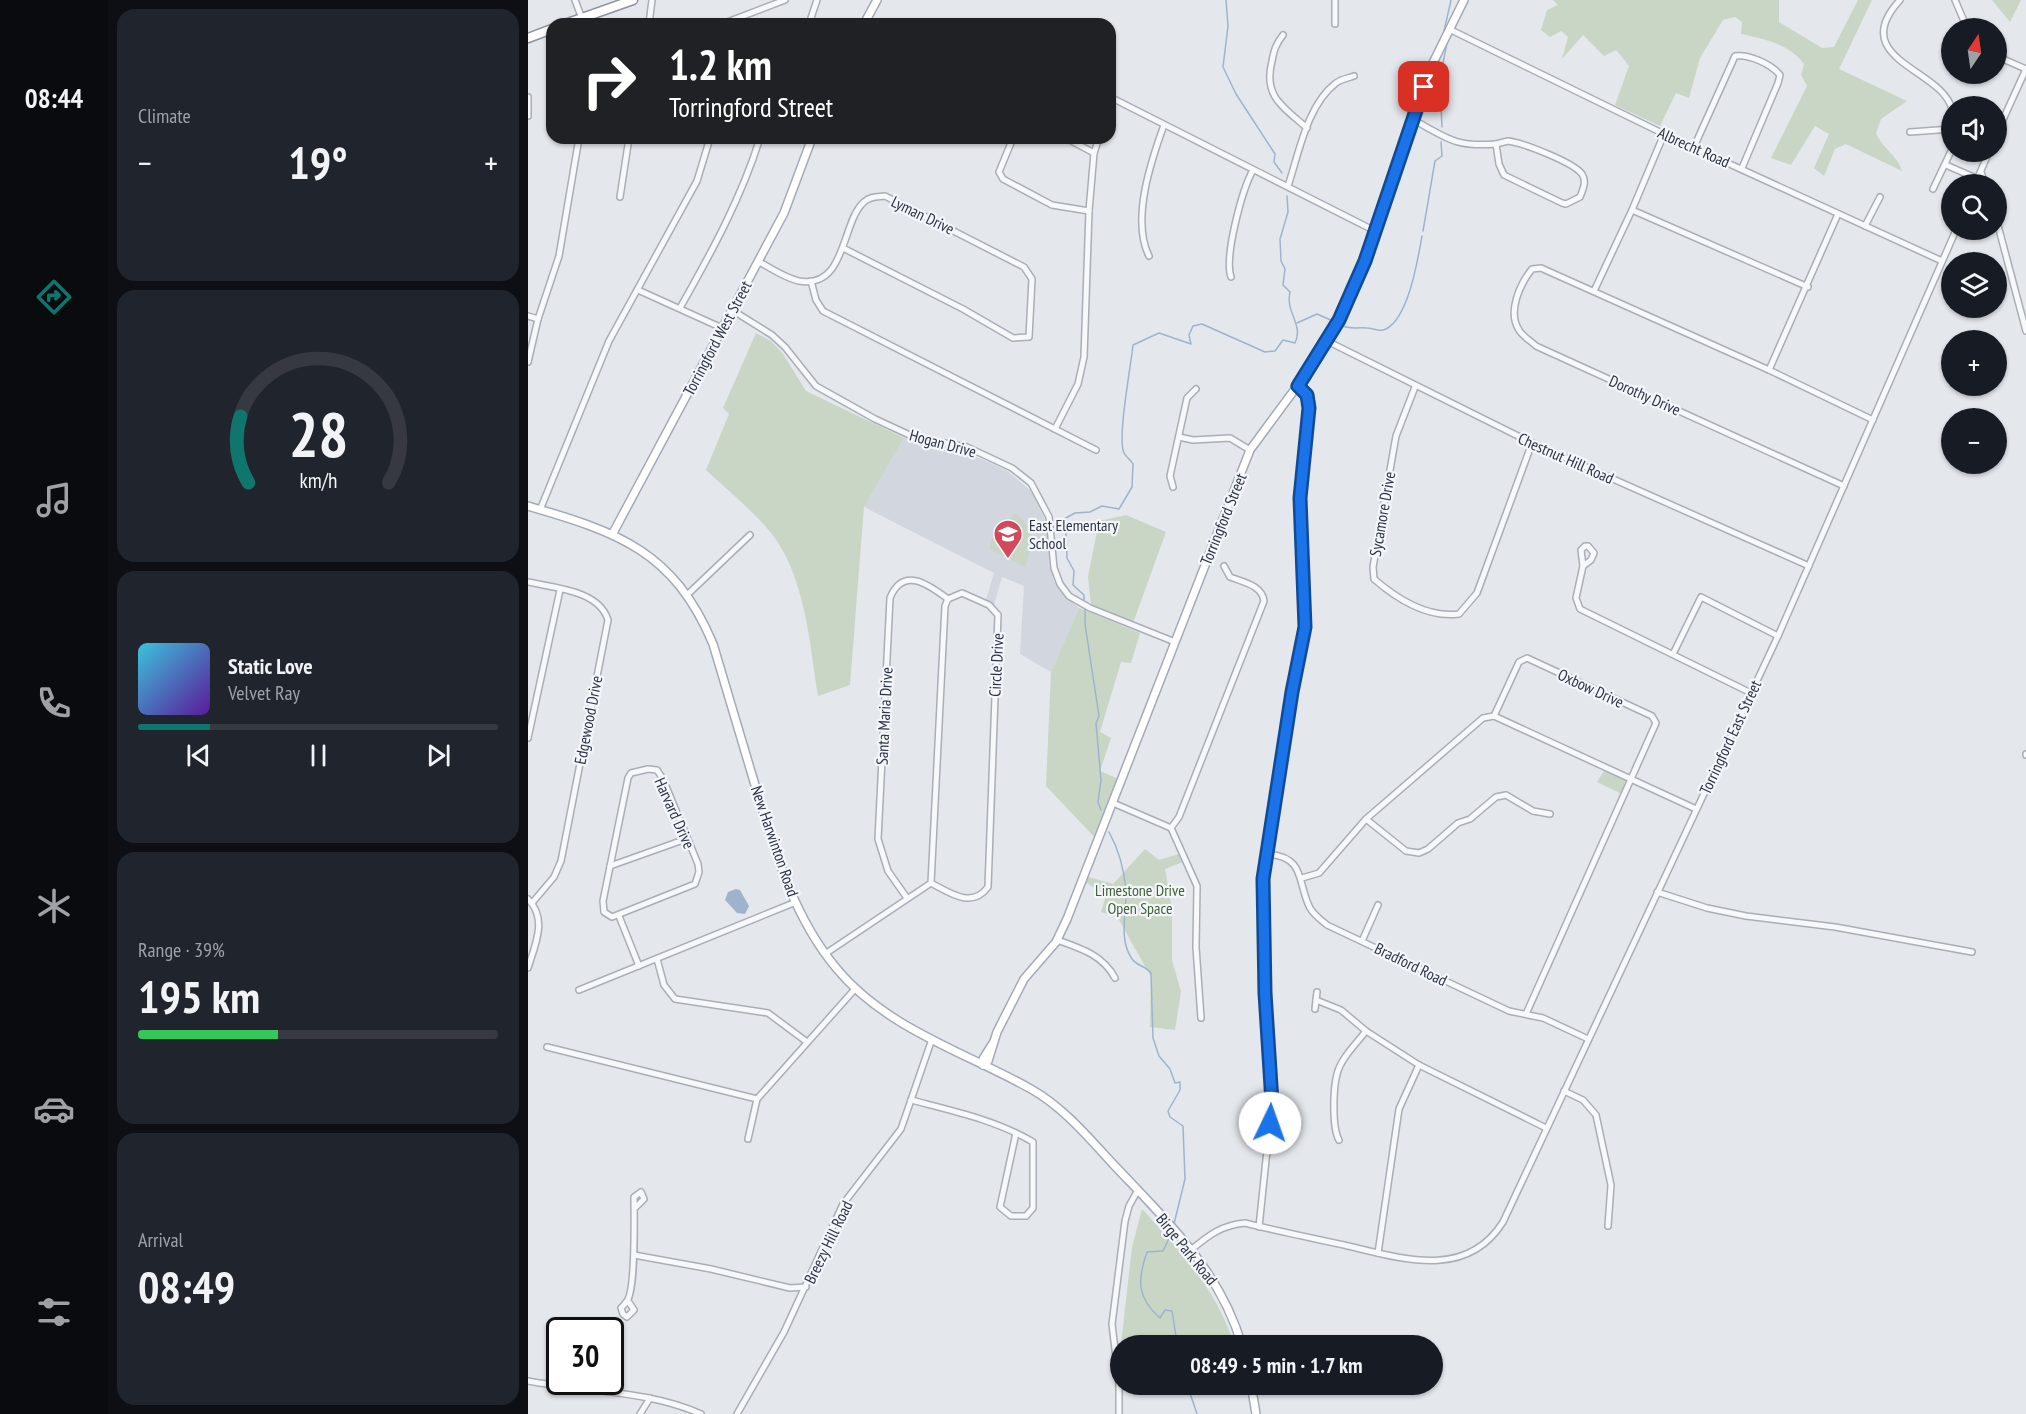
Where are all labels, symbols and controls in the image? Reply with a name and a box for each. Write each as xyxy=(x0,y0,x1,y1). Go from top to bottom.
north arrow xyxy=(1941,18,2007,84)
map controls xyxy=(1941,18,2007,474)
text: 1.2 km xyxy=(669,37,772,92)
icon: right xyxy=(570,42,648,120)
pin xyxy=(1398,61,1449,112)
icon: arrive xyxy=(1407,70,1440,103)
text: 08:44 xyxy=(25,81,83,115)
text: Torringford Street xyxy=(669,90,833,124)
button: sound xyxy=(1941,96,2007,162)
text: Climate xyxy=(138,103,191,129)
street label: Albrecht Road xyxy=(1655,122,1733,172)
text: 19° xyxy=(288,133,348,191)
text: − xyxy=(138,141,152,184)
text: + xyxy=(484,141,498,184)
button: search xyxy=(1941,174,2007,240)
street label: Lyman Drive xyxy=(888,191,958,239)
button: layers xyxy=(1941,252,2007,318)
icon: directions xyxy=(33,276,75,318)
street label: Torringford West Street xyxy=(678,277,756,399)
button: + xyxy=(1941,330,2007,396)
street label: Dorothy Drive xyxy=(1606,370,1684,420)
text: 28 xyxy=(288,393,348,474)
button: − xyxy=(1941,408,2007,474)
street label: Hogan Drive xyxy=(907,425,979,461)
street label: Chestnut Hill Road xyxy=(1515,428,1617,488)
text: km/h xyxy=(299,466,337,494)
street label: Torringford Street xyxy=(1196,470,1251,568)
street label: Sycamore Drive xyxy=(1365,470,1399,558)
icon: music xyxy=(33,479,75,521)
place label: East Elementary School xyxy=(1029,515,1118,553)
school or university icon: East Elementary School xyxy=(992,518,1024,560)
street label: Circle Drive xyxy=(984,633,1008,697)
text: Static Love xyxy=(228,652,313,680)
street label: Oxbow Drive xyxy=(1555,664,1627,712)
street label: Santa Maria Drive xyxy=(871,667,897,765)
street label: Edgewood Drive xyxy=(570,674,606,766)
street label: Torringford East Street xyxy=(1695,676,1765,797)
text: Velvet Ray xyxy=(228,680,300,706)
icon: phone xyxy=(33,682,75,724)
icon: previous xyxy=(182,739,215,772)
icon: pause xyxy=(302,739,335,772)
icon: next xyxy=(422,739,455,772)
street label: Harvard Drive xyxy=(650,774,700,852)
street label: New Harwinton Road xyxy=(747,783,803,899)
park label: Limestone Drive Open Space xyxy=(1095,880,1185,918)
icon: climate xyxy=(33,885,75,927)
text: Range · 39% xyxy=(138,937,225,963)
street label: Bradford Road xyxy=(1371,938,1451,990)
text: 195 km xyxy=(138,967,260,1025)
icon: car xyxy=(33,1088,75,1130)
position arrow xyxy=(1238,1091,1302,1155)
street label: Breezy Hill Road xyxy=(799,1197,857,1287)
street label: Birge Park Road xyxy=(1152,1209,1222,1289)
text: Arrival xyxy=(138,1227,183,1253)
text: 08:49 xyxy=(138,1257,235,1315)
icon: filters xyxy=(33,1291,75,1333)
speed limit sign: 30 xyxy=(546,1317,624,1395)
text: 08:49 · 5 min · 1.7 km xyxy=(1190,1351,1363,1379)

